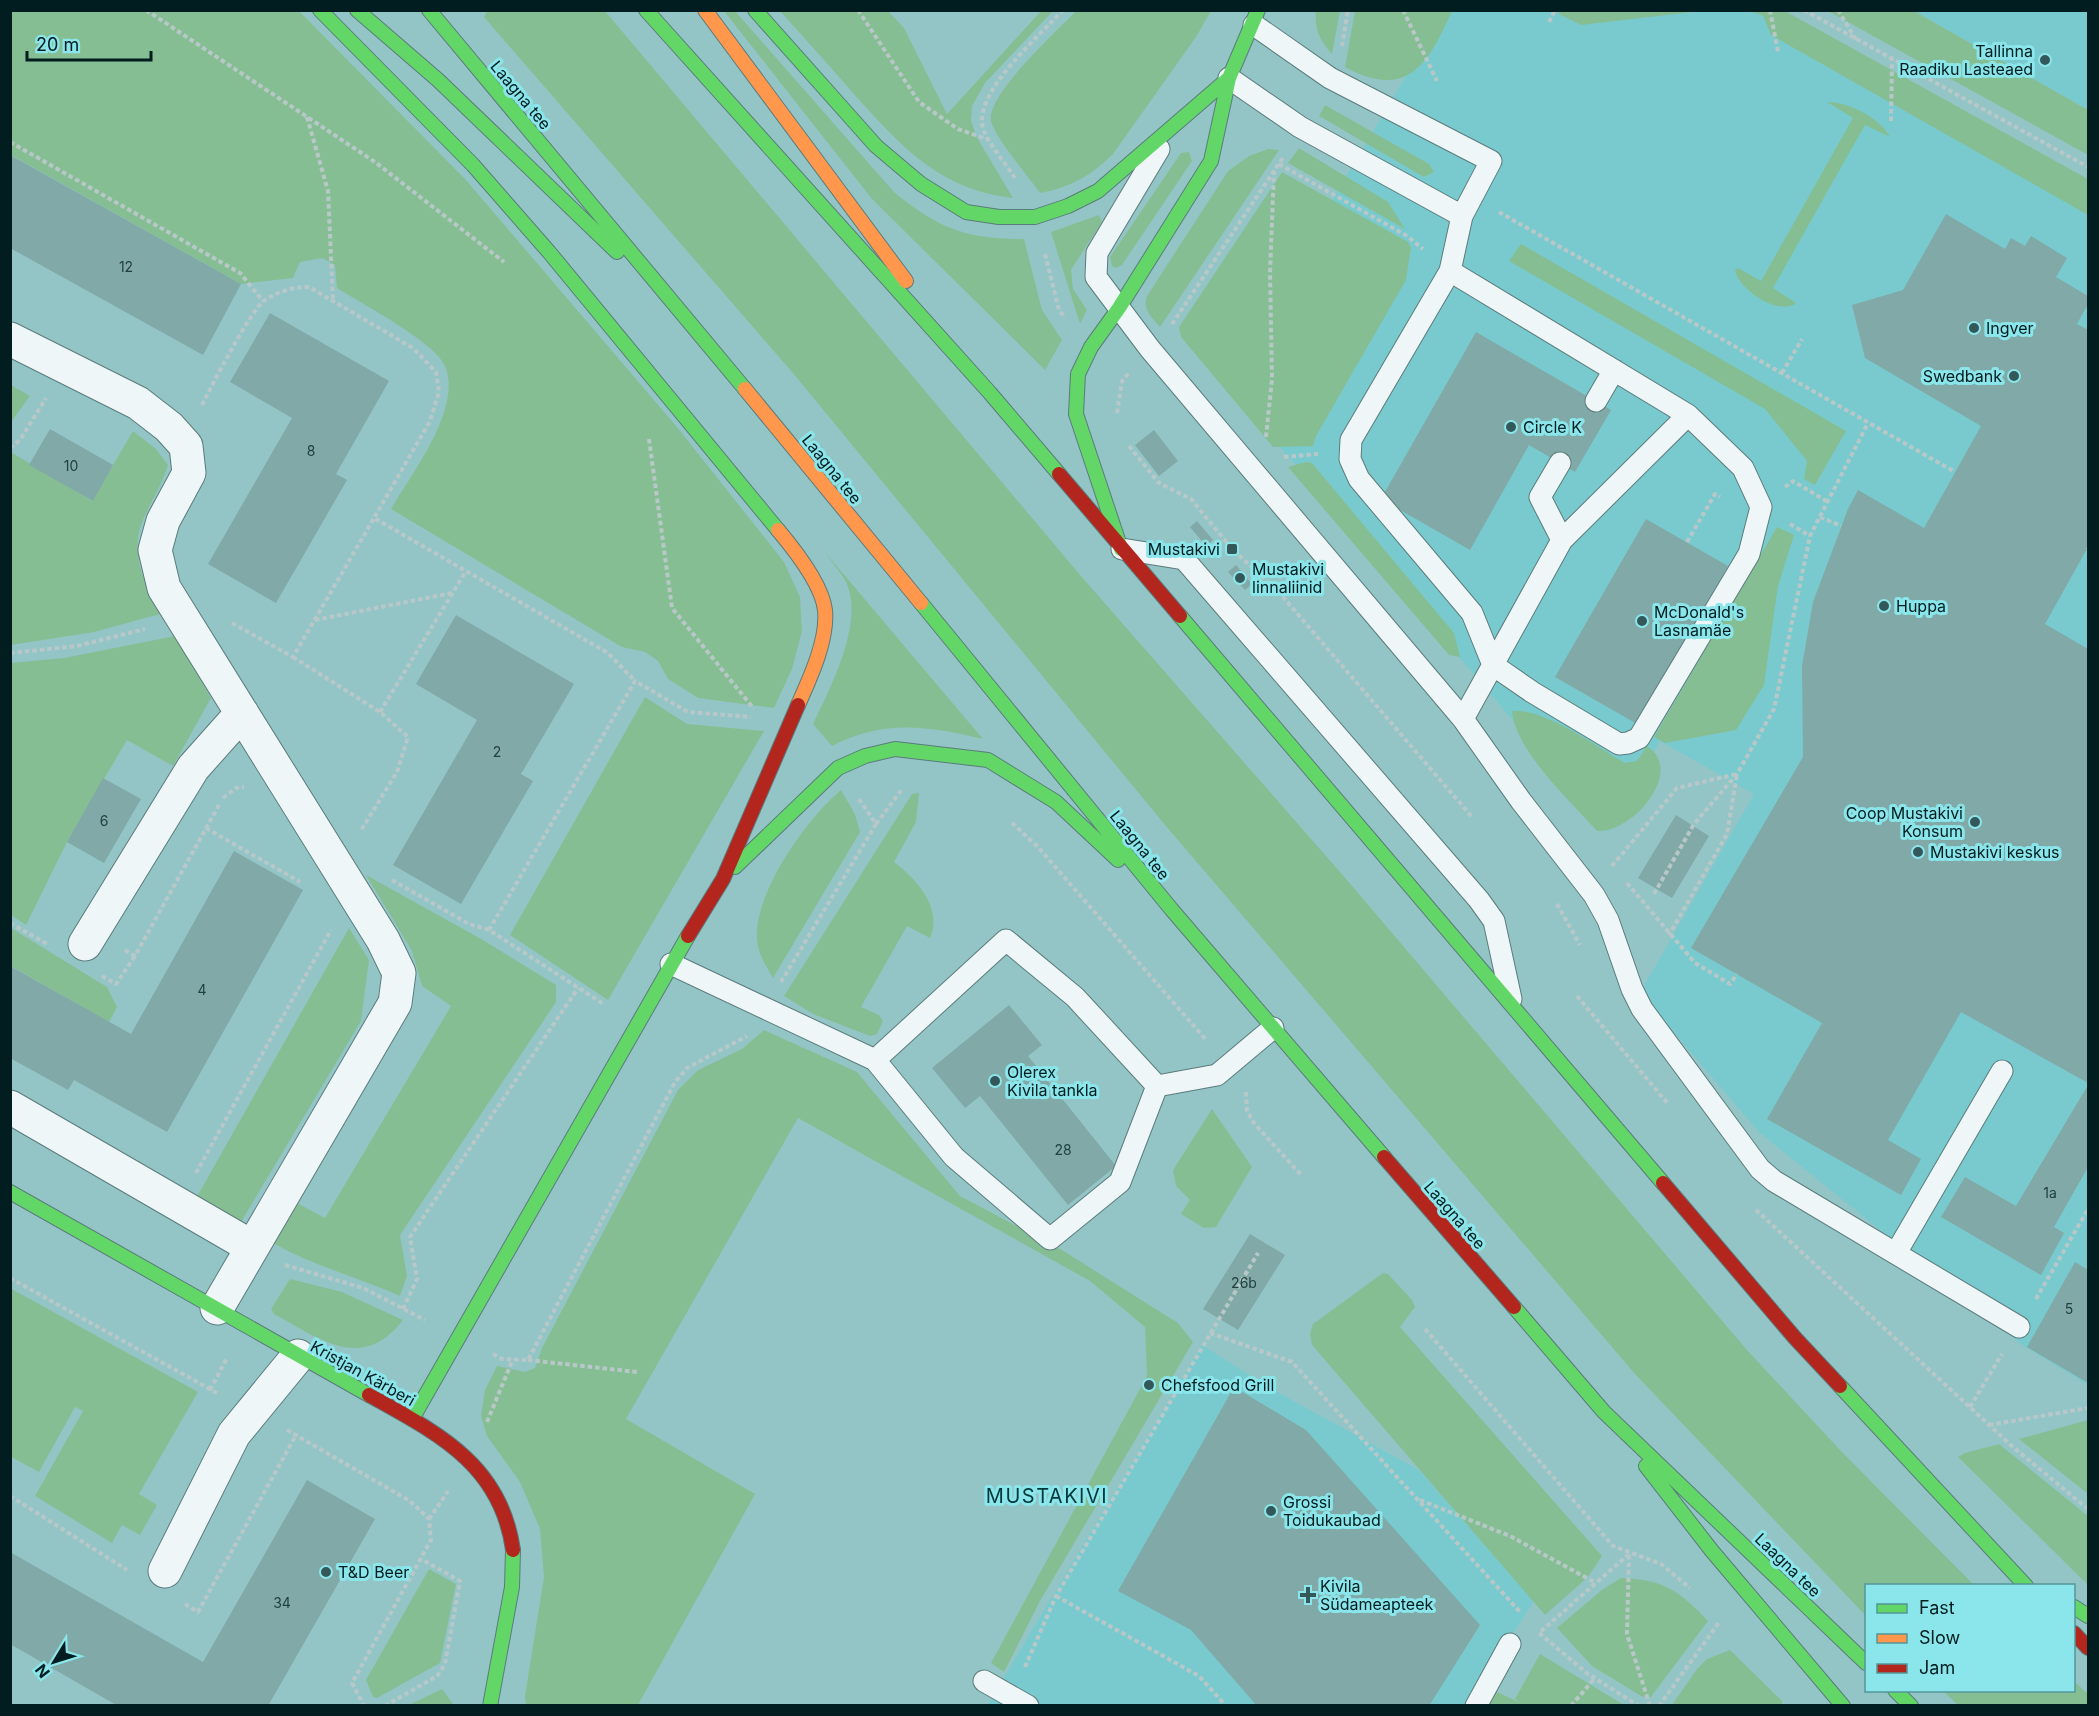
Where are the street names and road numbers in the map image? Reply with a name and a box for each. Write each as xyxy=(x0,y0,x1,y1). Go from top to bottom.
street label: Laagna tee xyxy=(487,57,555,133)
street label: Laagna tee xyxy=(798,430,866,508)
street label: Laagna tee xyxy=(1106,806,1174,884)
street label: Laagna tee xyxy=(1420,1177,1490,1253)
street label: Kristjan Kärberi xyxy=(307,1336,419,1410)
street label: Laagna tee xyxy=(1751,1529,1825,1601)

